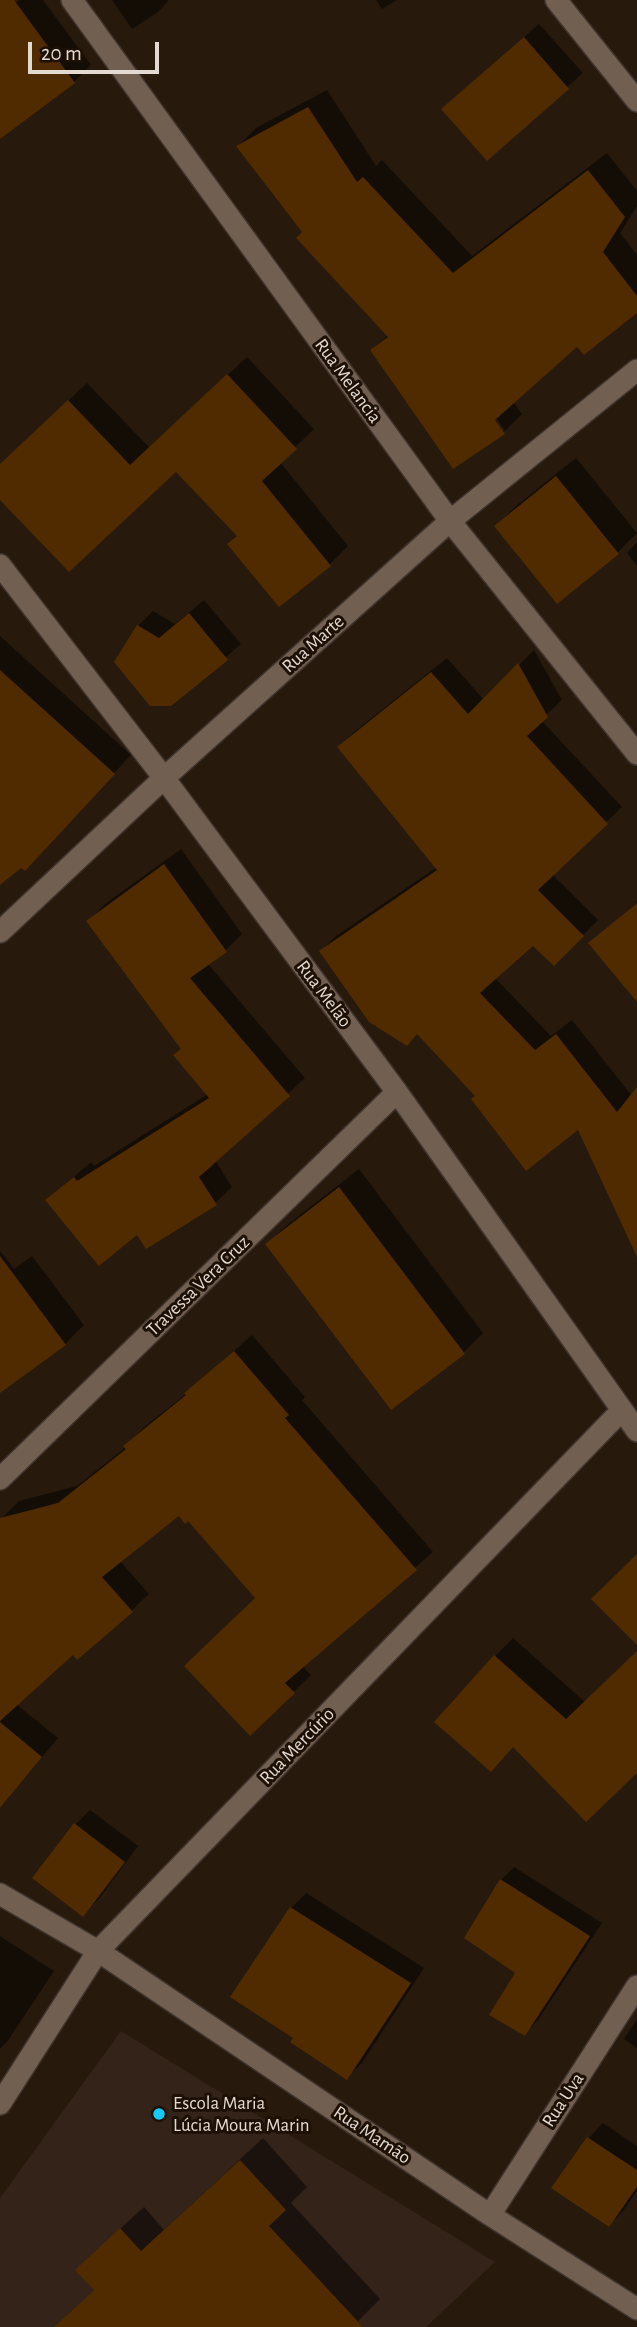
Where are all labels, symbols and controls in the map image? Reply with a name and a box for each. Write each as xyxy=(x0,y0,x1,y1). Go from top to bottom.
scale bar xyxy=(32,28,163,72)
text: 20 m xyxy=(41,43,82,64)
street label: Rua Melancia xyxy=(310,334,386,428)
street label: Rua Marte xyxy=(277,610,349,678)
street label: Rua Melão xyxy=(291,956,357,1032)
street label: Travessa Vera Cruz xyxy=(142,1231,254,1341)
street label: Rua Mercúrio xyxy=(255,1703,339,1789)
street label: Rua Uva xyxy=(537,2069,589,2131)
place label: Escola Maria Lúcia Moura Marin xyxy=(173,2092,310,2136)
street label: Rua Mamão xyxy=(329,2101,415,2169)
marker: Escola Maria Lúcia Moura Marin xyxy=(151,2106,167,2122)

